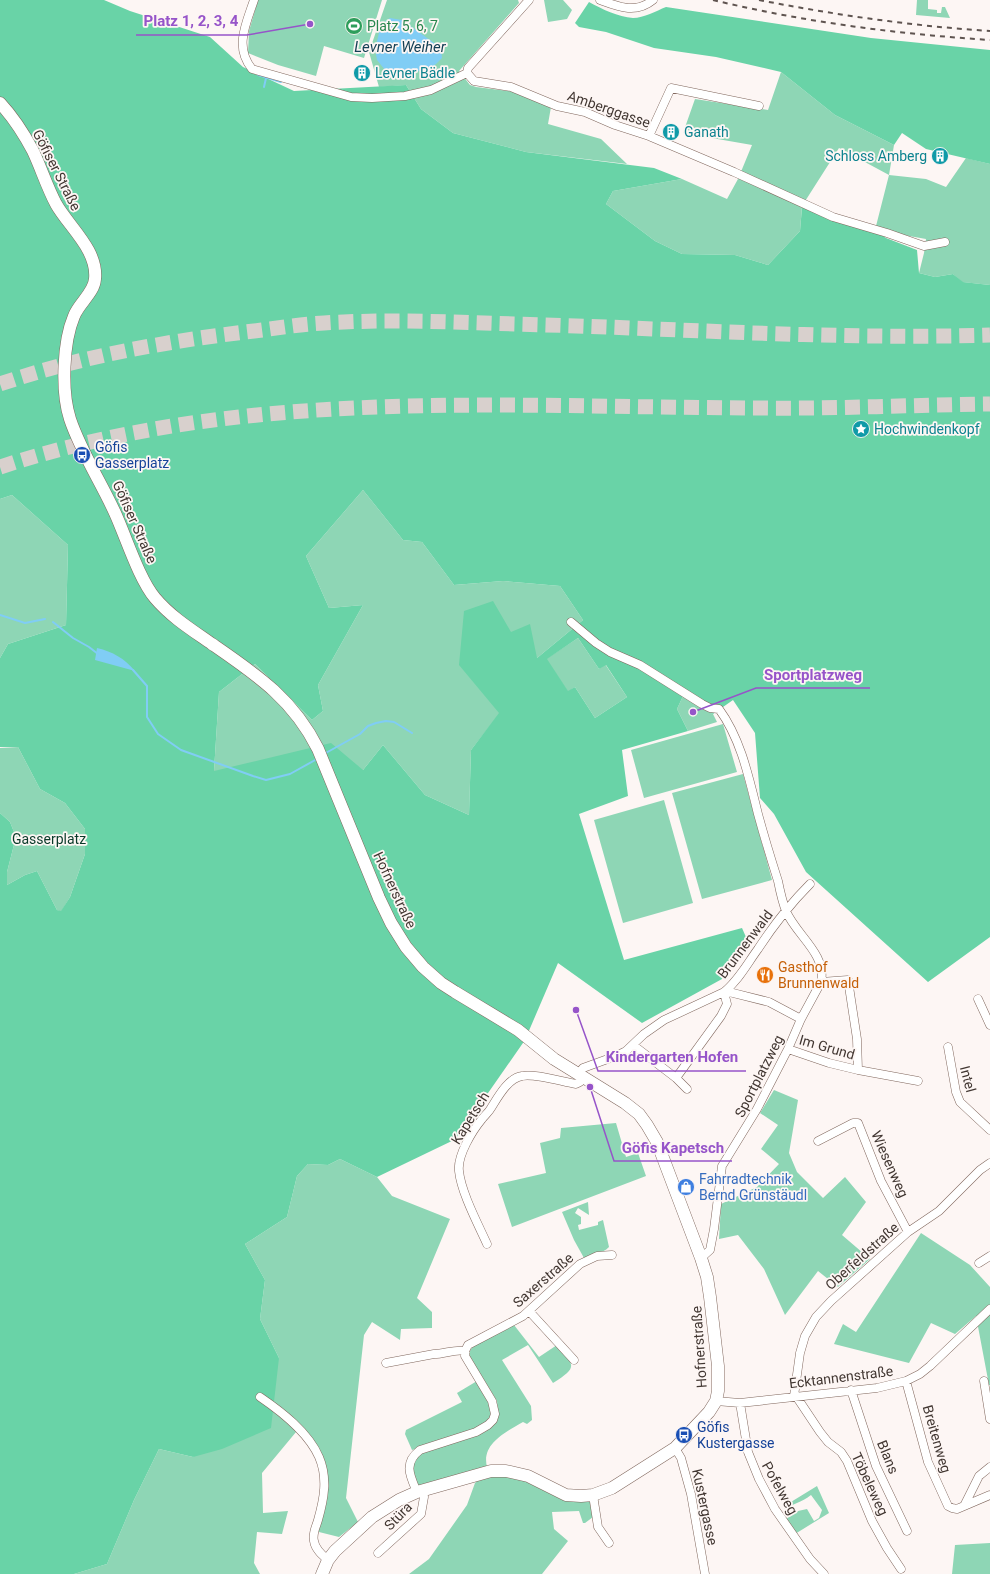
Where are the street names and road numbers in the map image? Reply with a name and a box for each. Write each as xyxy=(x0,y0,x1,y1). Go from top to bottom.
street label: Amberggasse xyxy=(565,87,653,131)
street label: Göfiser Straße xyxy=(30,127,84,213)
street label: Göfiser Straße xyxy=(110,478,160,566)
street label: Hofnerstraße xyxy=(370,849,420,931)
street label: Brunnenwald xyxy=(714,907,776,981)
street label: Im Grund xyxy=(797,1031,857,1063)
street label: Sportplatzweg xyxy=(731,1032,787,1120)
street label: Intel xyxy=(957,1064,979,1094)
street label: Kapetsch xyxy=(448,1089,492,1147)
street label: Wiesenweg xyxy=(868,1128,912,1200)
street label: Oberfeldstraße xyxy=(822,1219,902,1293)
street label: Saxerstraße xyxy=(510,1250,576,1310)
street label: Hofnerstraße xyxy=(688,1305,710,1389)
street label: Ecktannenstraße xyxy=(788,1363,894,1391)
street label: Breitenweg xyxy=(920,1403,954,1475)
street label: Blans xyxy=(874,1438,902,1476)
street label: Töbeleweg xyxy=(848,1450,892,1518)
street label: Pofelweg xyxy=(759,1459,801,1517)
street label: Kustergasse xyxy=(689,1467,721,1547)
street label: Stüra xyxy=(381,1499,415,1533)

